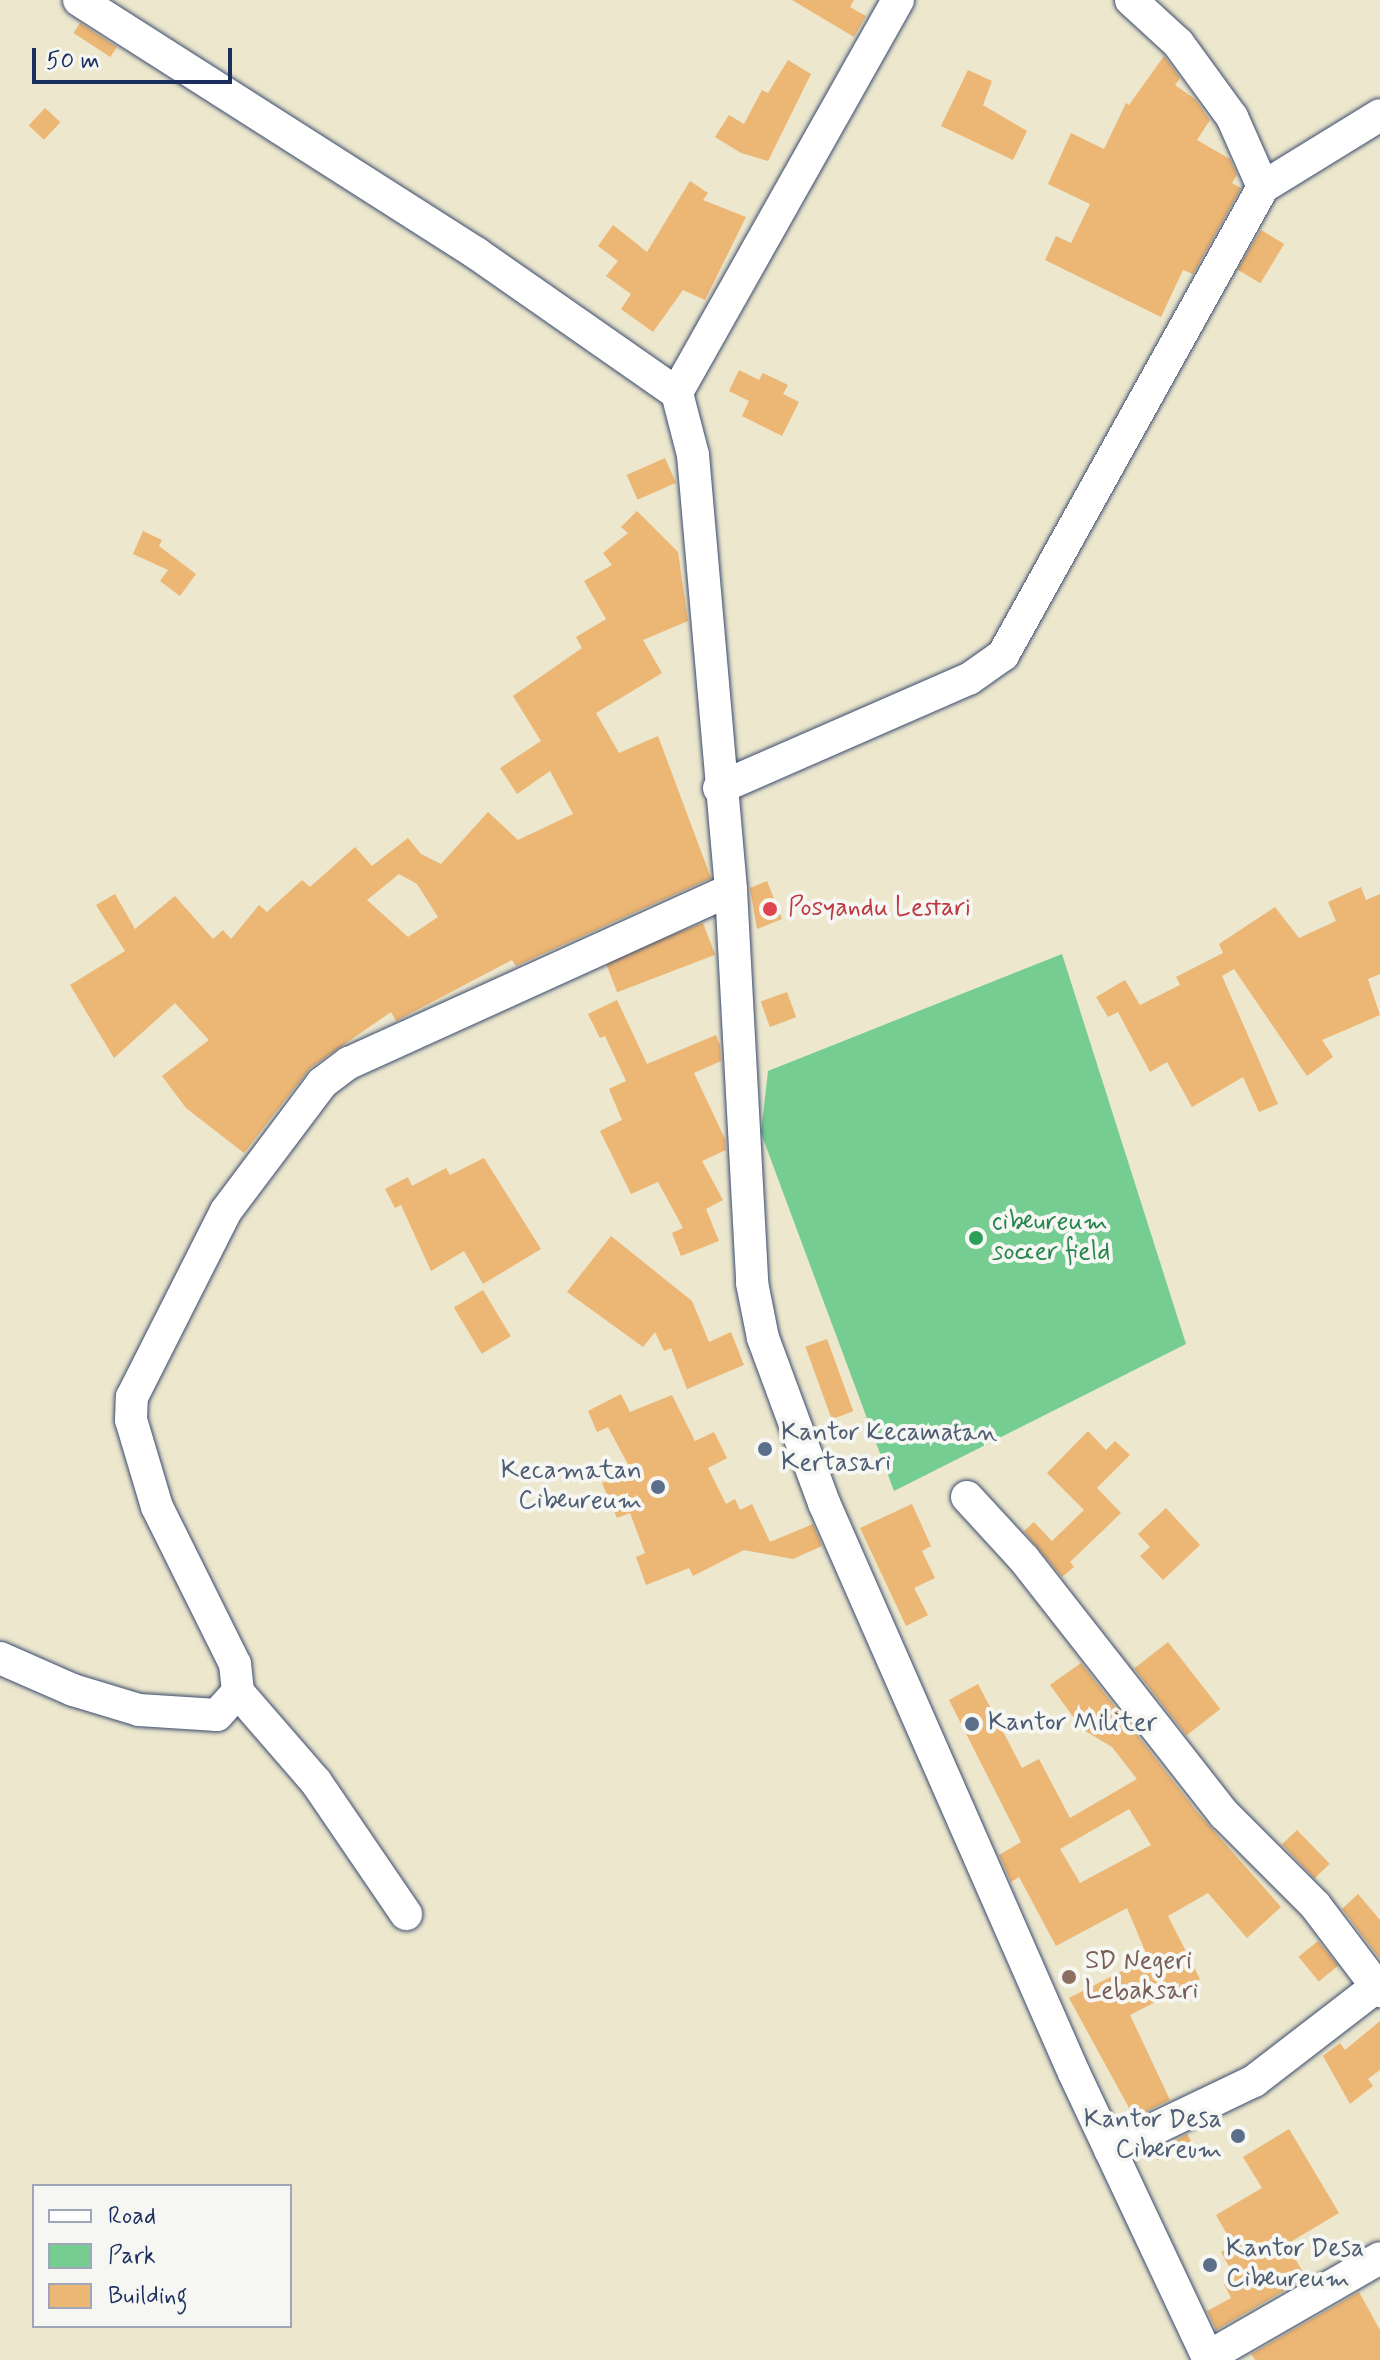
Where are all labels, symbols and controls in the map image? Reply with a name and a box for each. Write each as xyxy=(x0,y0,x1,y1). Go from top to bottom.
scale bar xyxy=(36,32,236,82)
text: 50 m xyxy=(46,46,100,77)
place label: Posyandu Lestari xyxy=(788,893,971,925)
marker: Posyandu Lestari xyxy=(759,898,781,920)
place label: cibeureum soccer field xyxy=(992,1207,1110,1268)
marker: cibeureum soccer field xyxy=(967,1229,985,1247)
place label: Kantor Kecamatan Kertasari xyxy=(781,1418,1008,1480)
marker: Kantor Kecamatan Kertasari xyxy=(756,1440,774,1458)
place label: Kecamatan Cibeureum xyxy=(501,1456,642,1518)
marker: Kecamatan Cibeureum xyxy=(649,1478,667,1496)
place label: Kantor Militer xyxy=(988,1708,1156,1740)
marker: Kantor Militer xyxy=(963,1715,981,1733)
place label: SD Negeri Lebaksari xyxy=(1085,1946,1198,2008)
marker: SD Negeri Lebaksari xyxy=(1060,1968,1078,1986)
place label: Kantor Desa Cibereum xyxy=(1083,2105,1222,2166)
marker: Kantor Desa Cibereum xyxy=(1229,2127,1247,2145)
legend xyxy=(32,2184,292,2328)
text: Road xyxy=(108,2201,156,2232)
place label: Kantor Desa Cibeureum xyxy=(1226,2234,1365,2296)
text: Park xyxy=(108,2241,156,2272)
marker: Kantor Desa Cibeureum xyxy=(1201,2256,1219,2274)
text: Building xyxy=(108,2281,188,2312)

